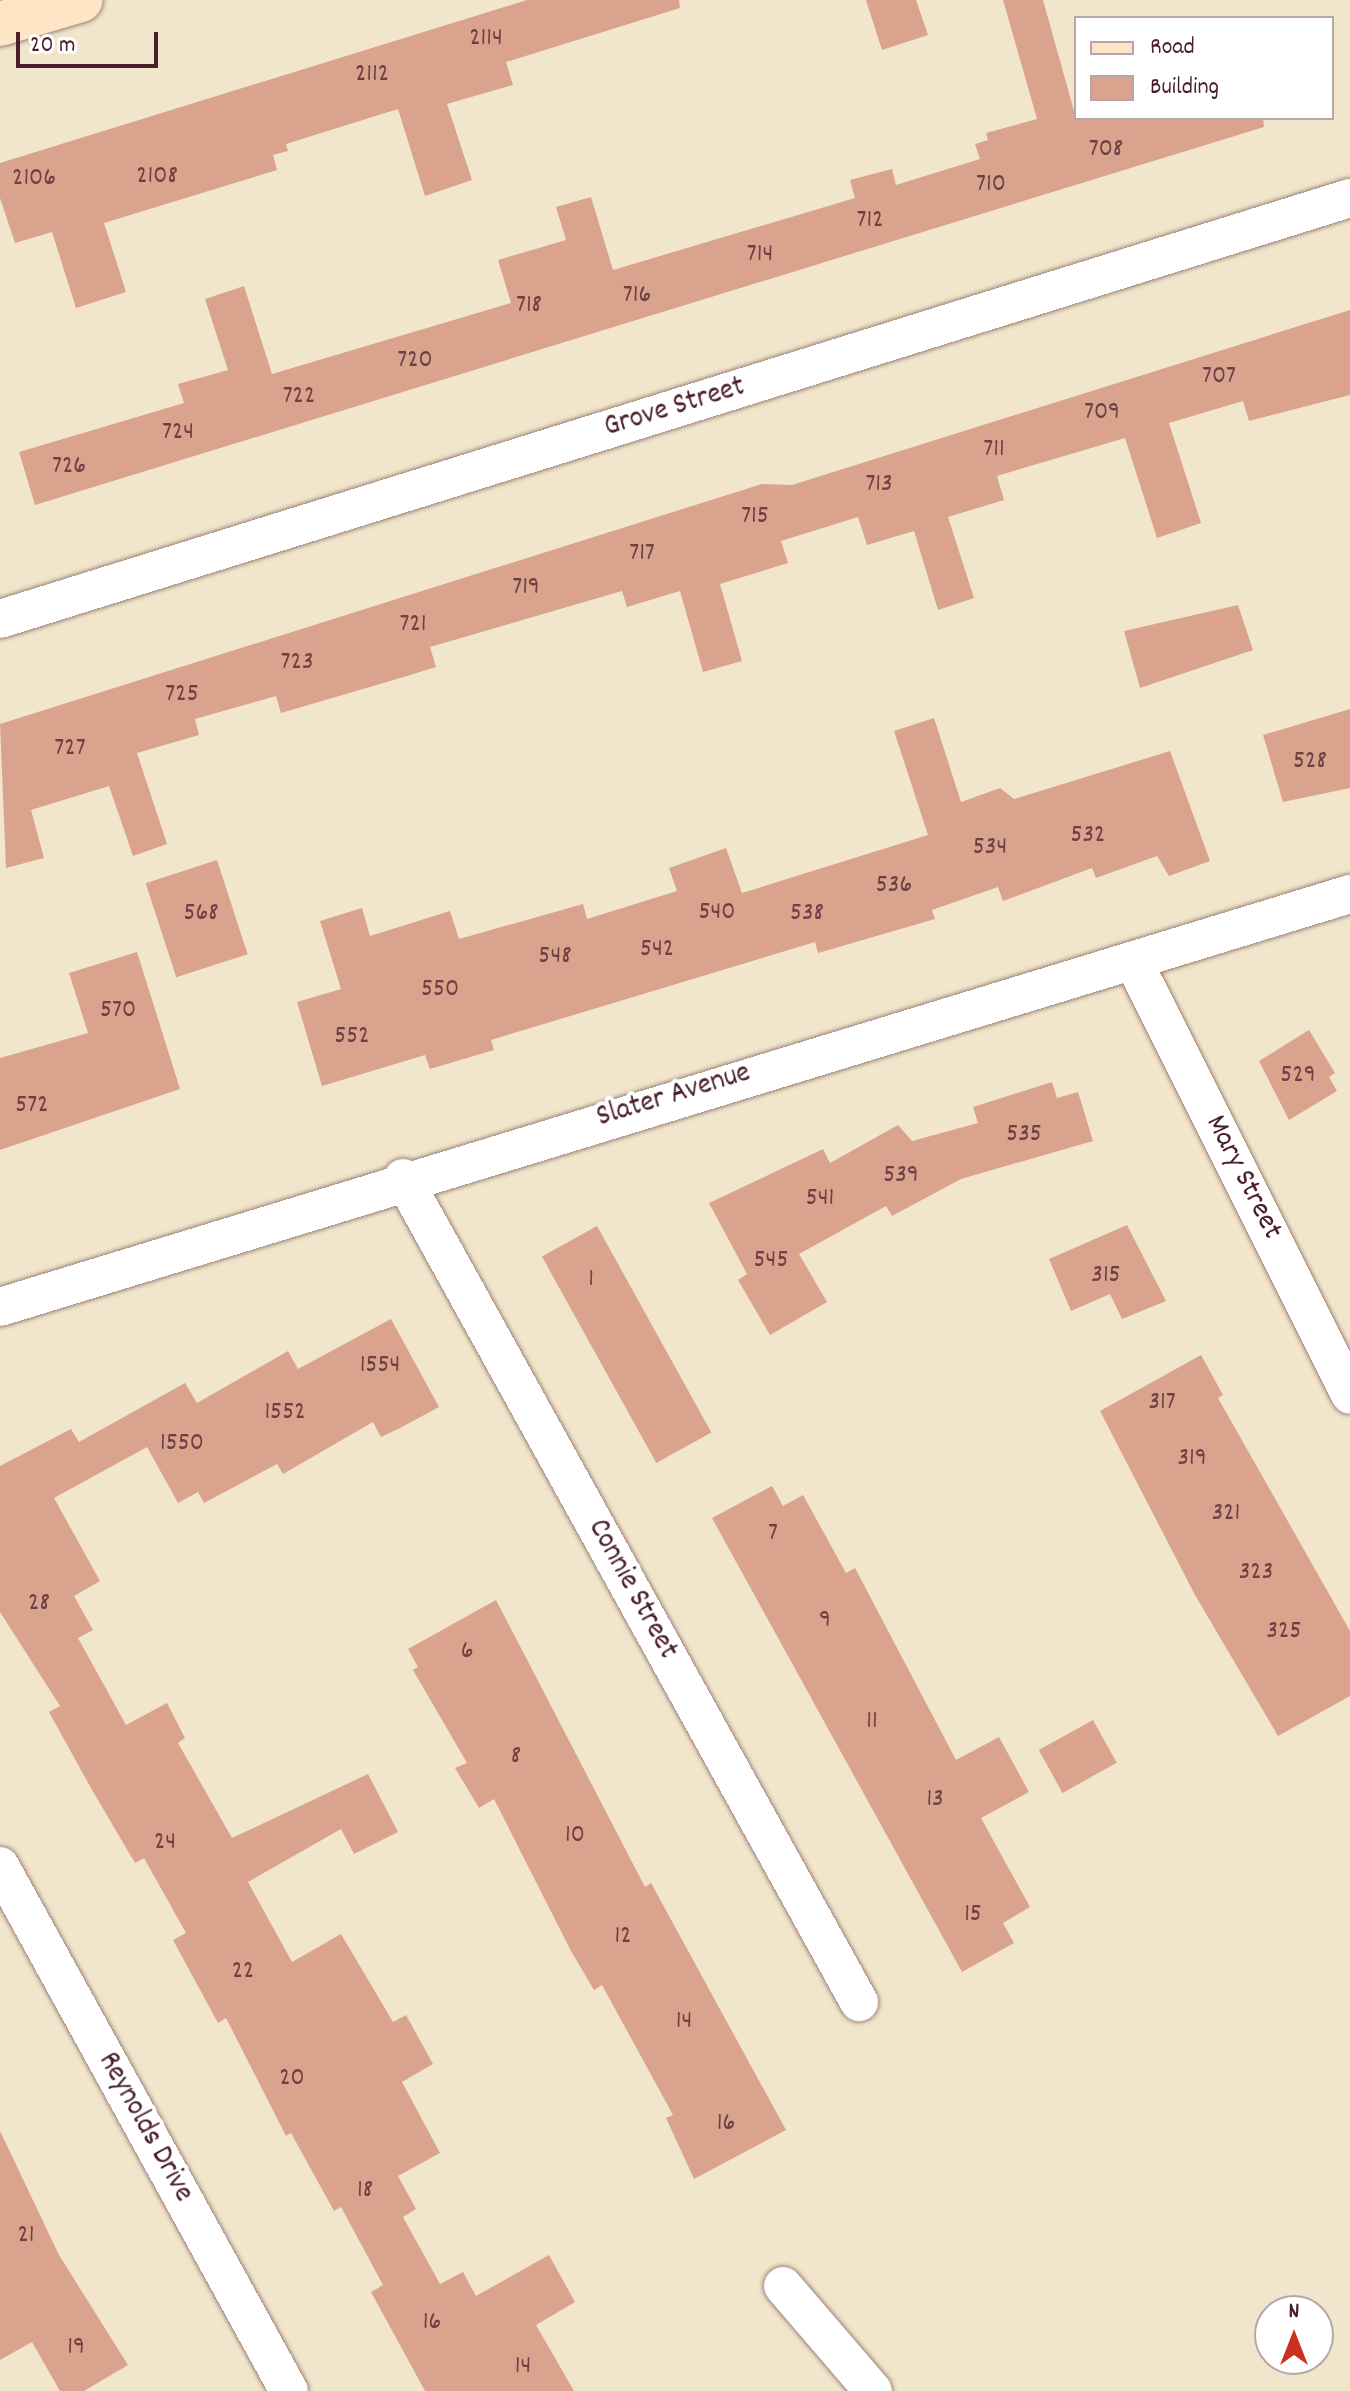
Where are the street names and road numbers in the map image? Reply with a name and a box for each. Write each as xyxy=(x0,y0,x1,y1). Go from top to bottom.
street label: Grove Street xyxy=(600,371,750,447)
street label: Slater Avenue xyxy=(593,1057,755,1137)
street label: Mary Street xyxy=(1195,1110,1289,1246)
street label: Connie Street xyxy=(578,1514,684,1666)
street label: Reynolds Drive xyxy=(88,2047,200,2209)

